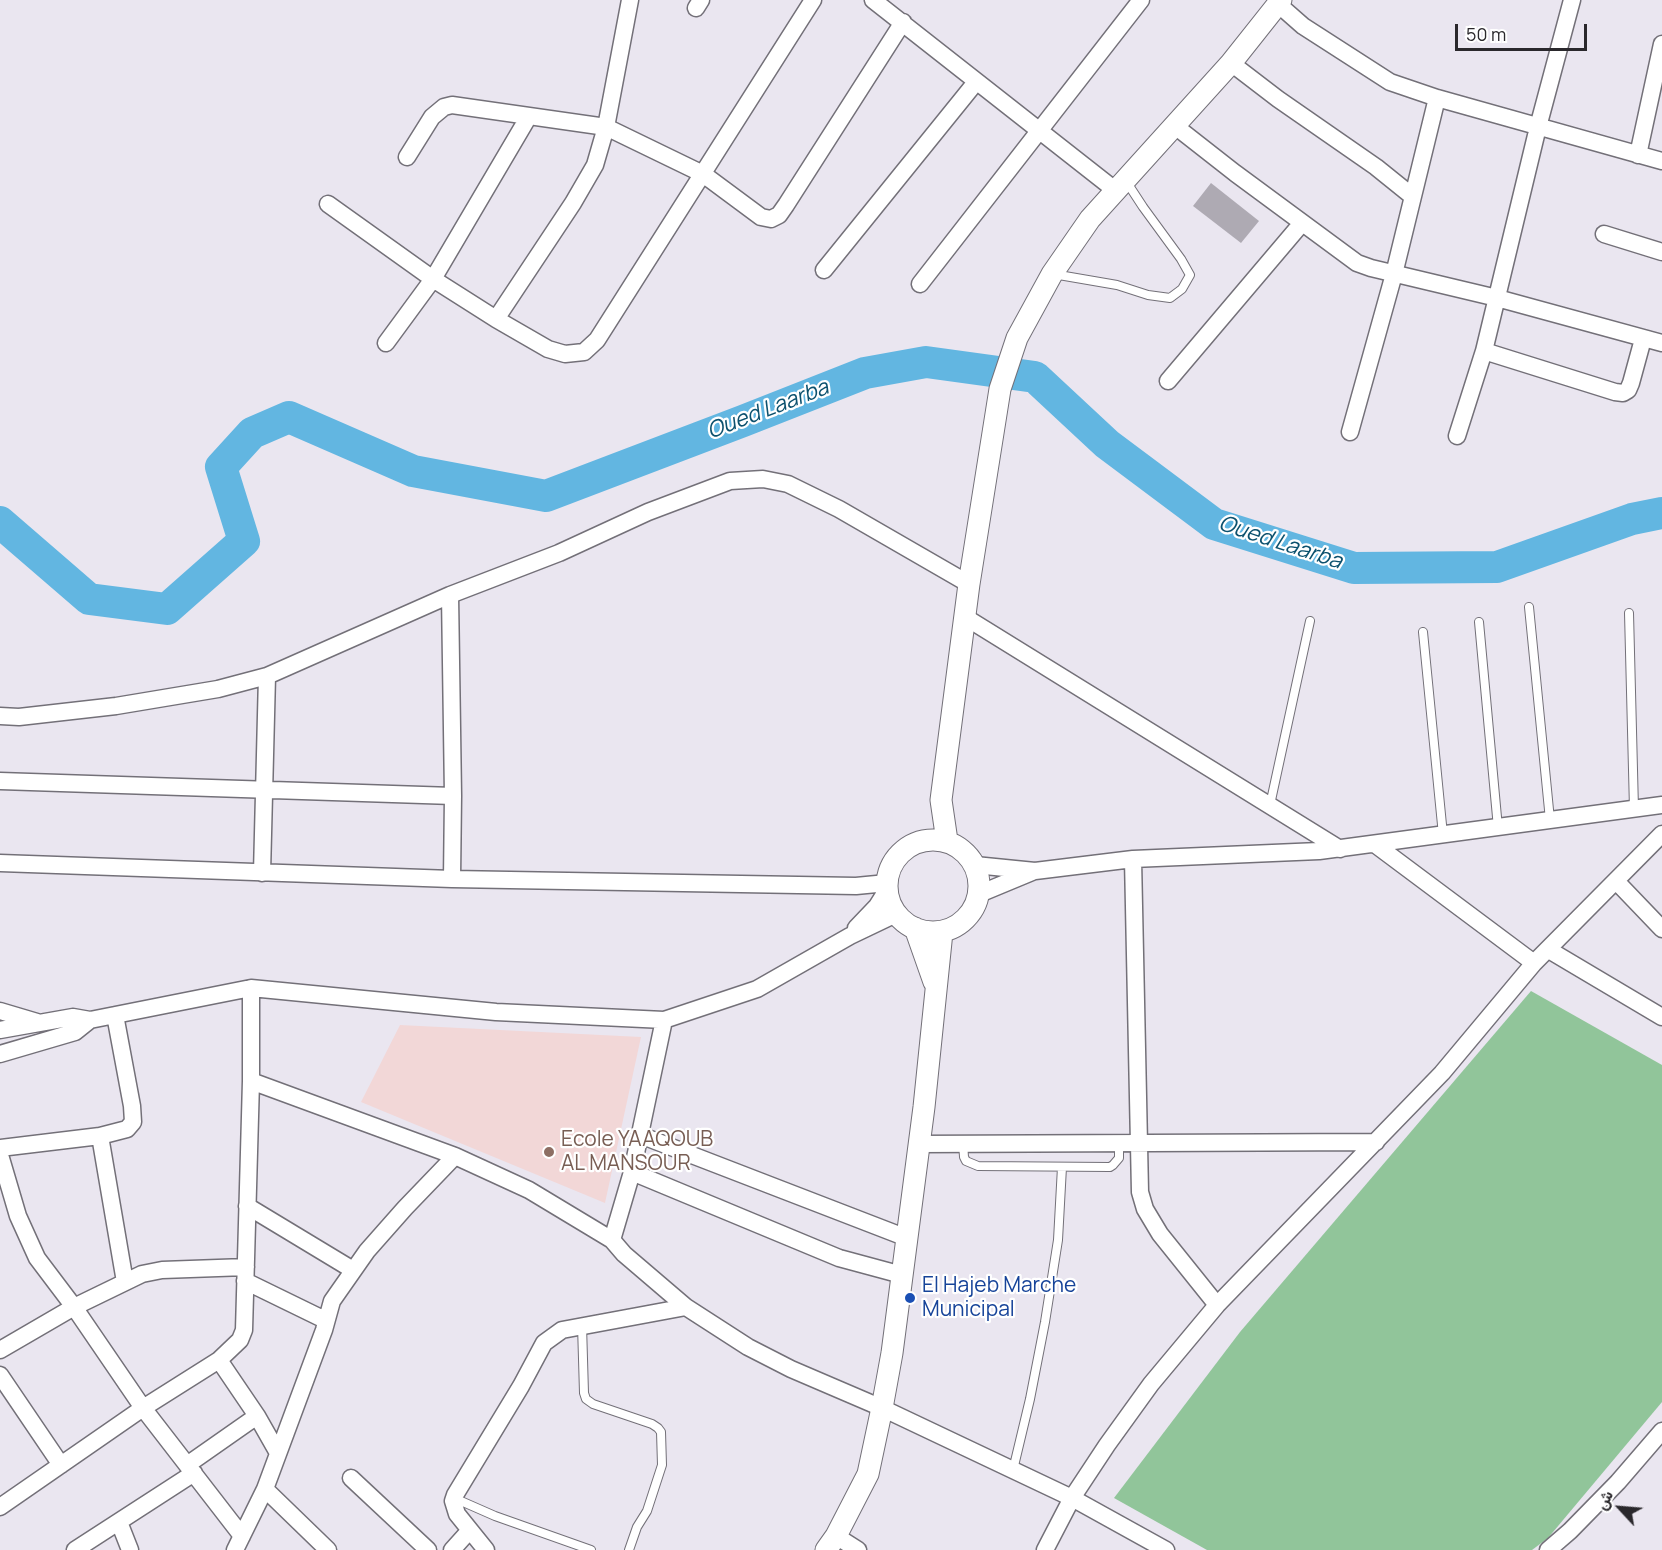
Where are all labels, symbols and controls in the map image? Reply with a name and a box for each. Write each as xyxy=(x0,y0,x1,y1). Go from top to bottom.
scale bar xyxy=(1458,12,1590,50)
text: 50 m xyxy=(1466,22,1506,46)
water label: Oued Laarba xyxy=(703,375,833,445)
water label: Oued Laarba xyxy=(1215,511,1345,575)
place label: Ecole YAAQOUB AL MANSOUR xyxy=(561,1127,713,1177)
marker: Ecole YAAQOUB AL MANSOUR xyxy=(542,1145,556,1159)
place label: El Hajeb Marche Municipal xyxy=(922,1273,1076,1323)
marker: El Hajeb Marche Municipal xyxy=(903,1291,917,1305)
north arrow xyxy=(1590,1478,1650,1538)
text: ش xyxy=(1590,1487,1618,1514)

